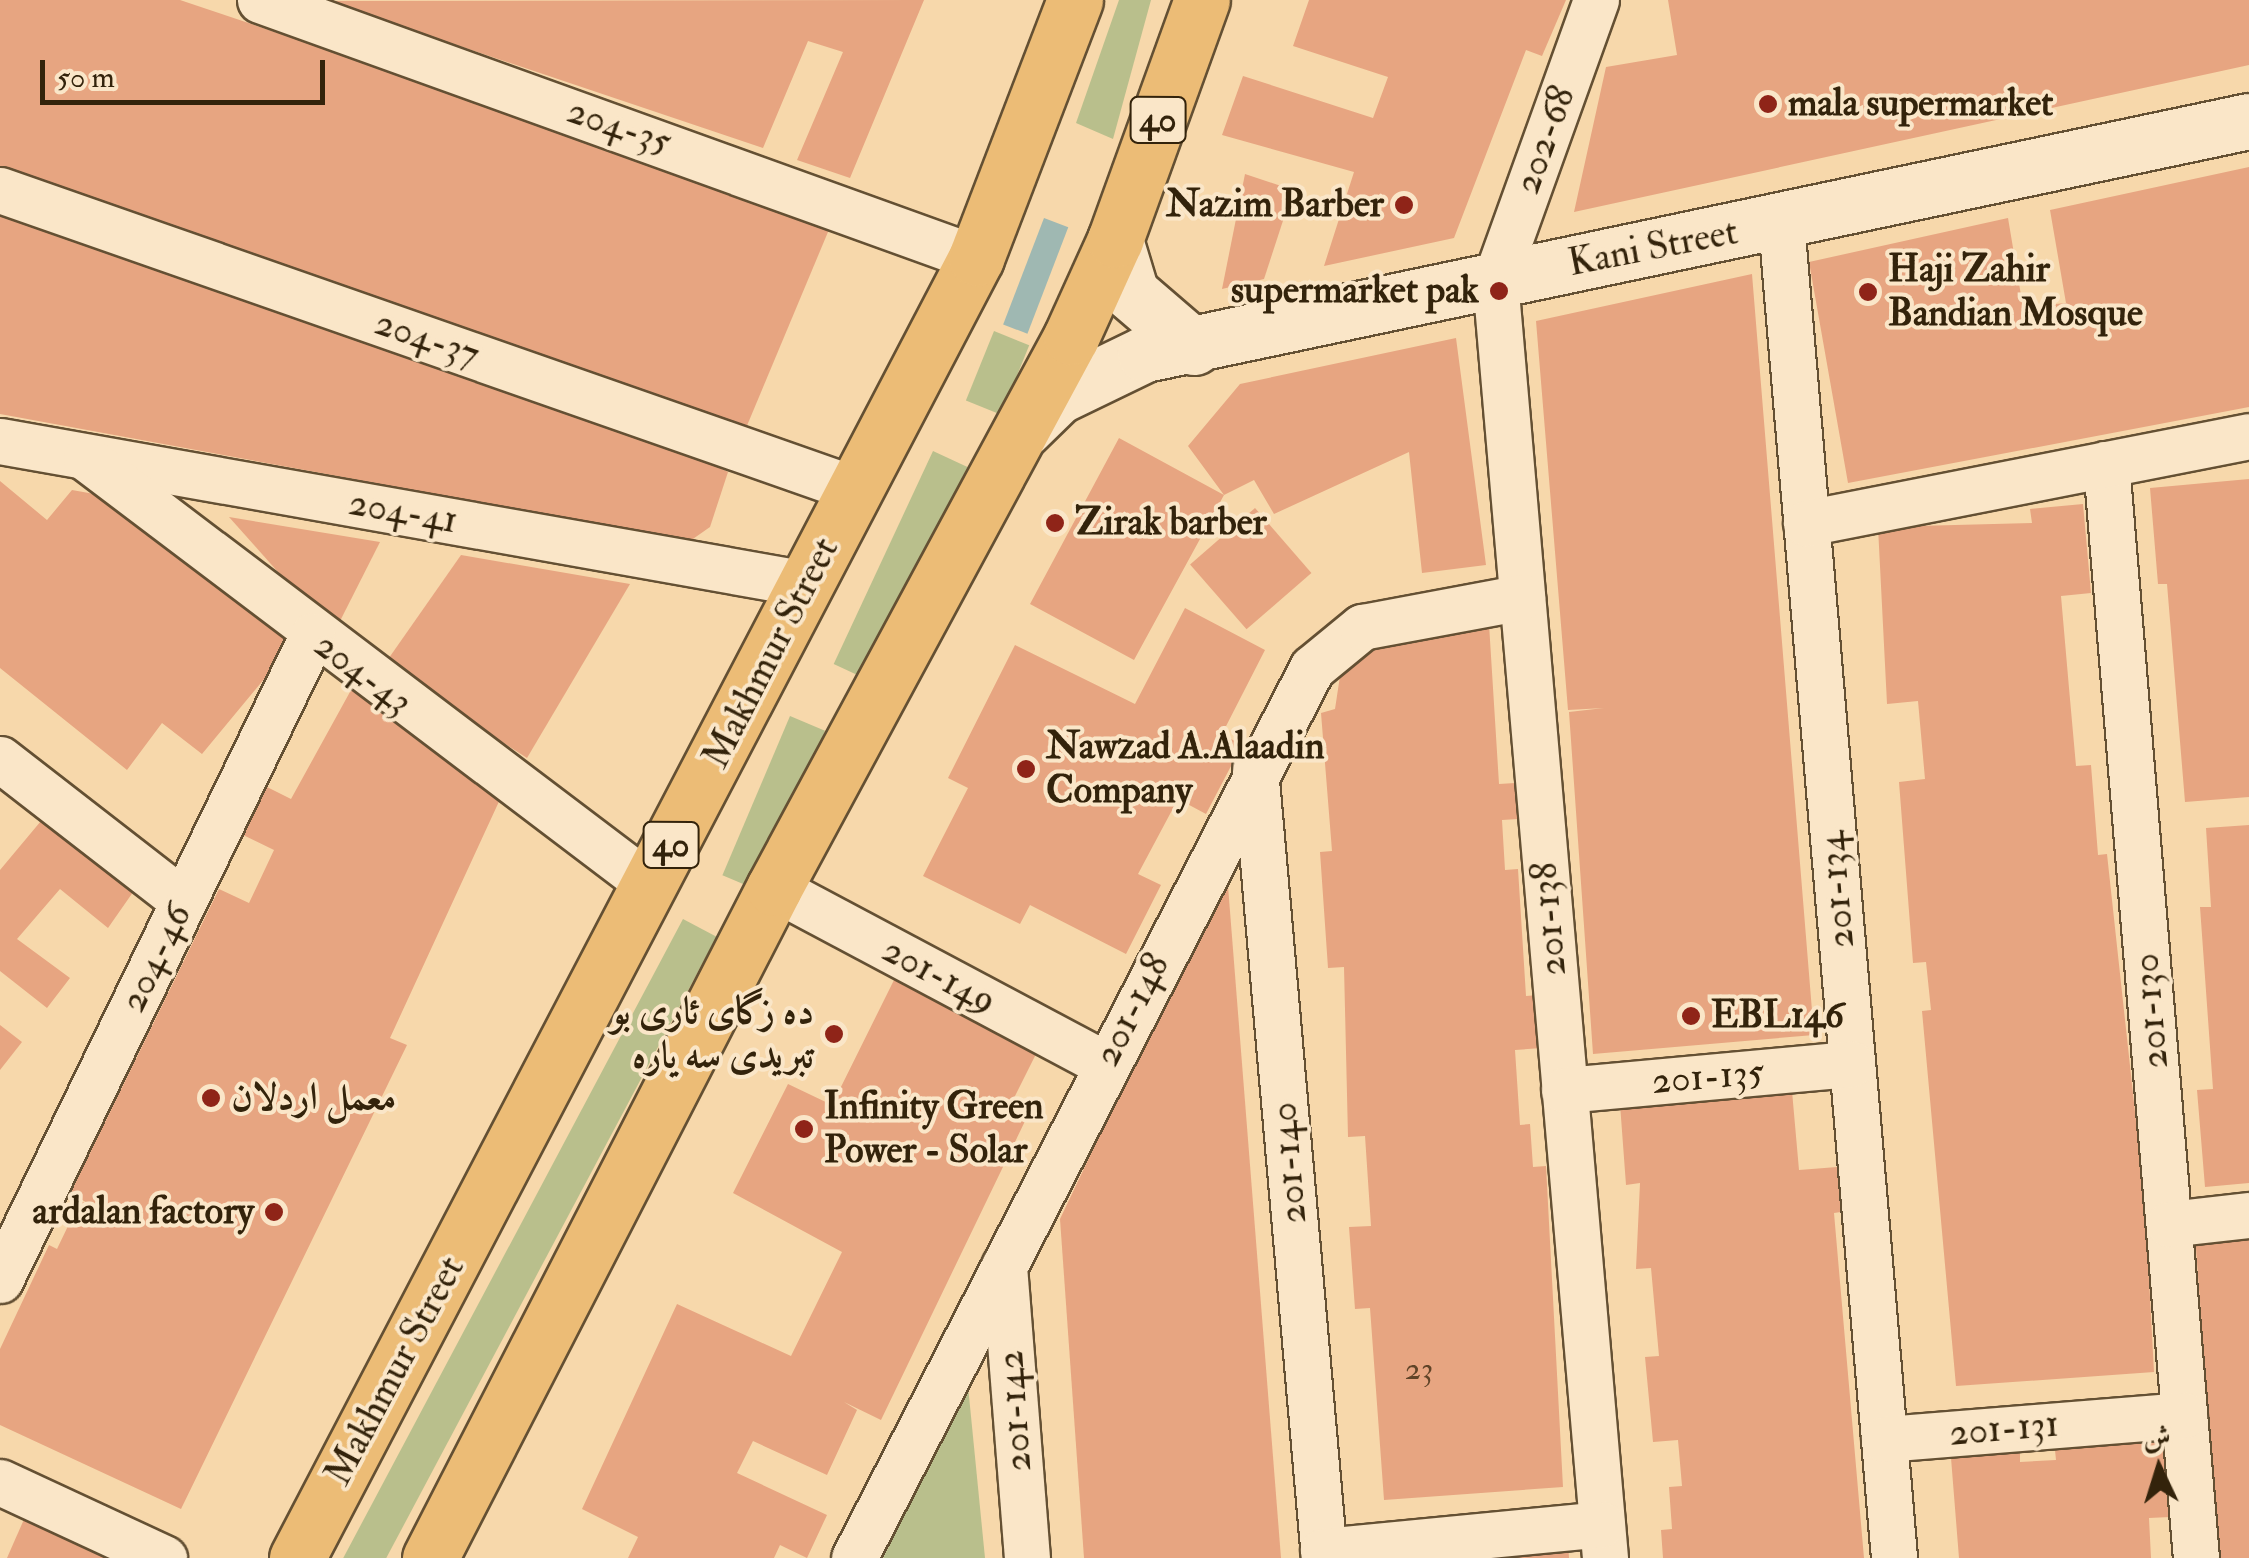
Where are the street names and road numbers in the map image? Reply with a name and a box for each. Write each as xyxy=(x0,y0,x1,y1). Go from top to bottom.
street label: 202-68 xyxy=(1505,80,1585,200)
street label: 204-35 xyxy=(561,88,677,166)
road number: 40 xyxy=(1128,90,1188,150)
street label: Kani Street xyxy=(1564,209,1742,287)
street label: 204-37 xyxy=(369,300,485,378)
street label: 204-41 xyxy=(345,480,461,544)
street label: Makhmur Street xyxy=(693,530,849,776)
street label: 204-43 xyxy=(305,623,421,725)
road number: 40 xyxy=(641,815,701,875)
street label: 201-134 xyxy=(1809,830,1865,950)
street label: 201-138 xyxy=(1521,860,1577,978)
street label: 204-46 xyxy=(110,896,202,1020)
street label: 201-149 xyxy=(875,927,1003,1025)
street label: 201-148 xyxy=(1084,946,1180,1074)
street label: 201-130 xyxy=(2123,951,2179,1071)
street label: 201-135 xyxy=(1650,1049,1766,1105)
street label: 201-140 xyxy=(1261,1100,1317,1226)
street label: Makhmur Street xyxy=(316,1249,474,1493)
street label: 201-142 xyxy=(988,1349,1042,1473)
street label: 201-131 xyxy=(1947,1402,2061,1456)

